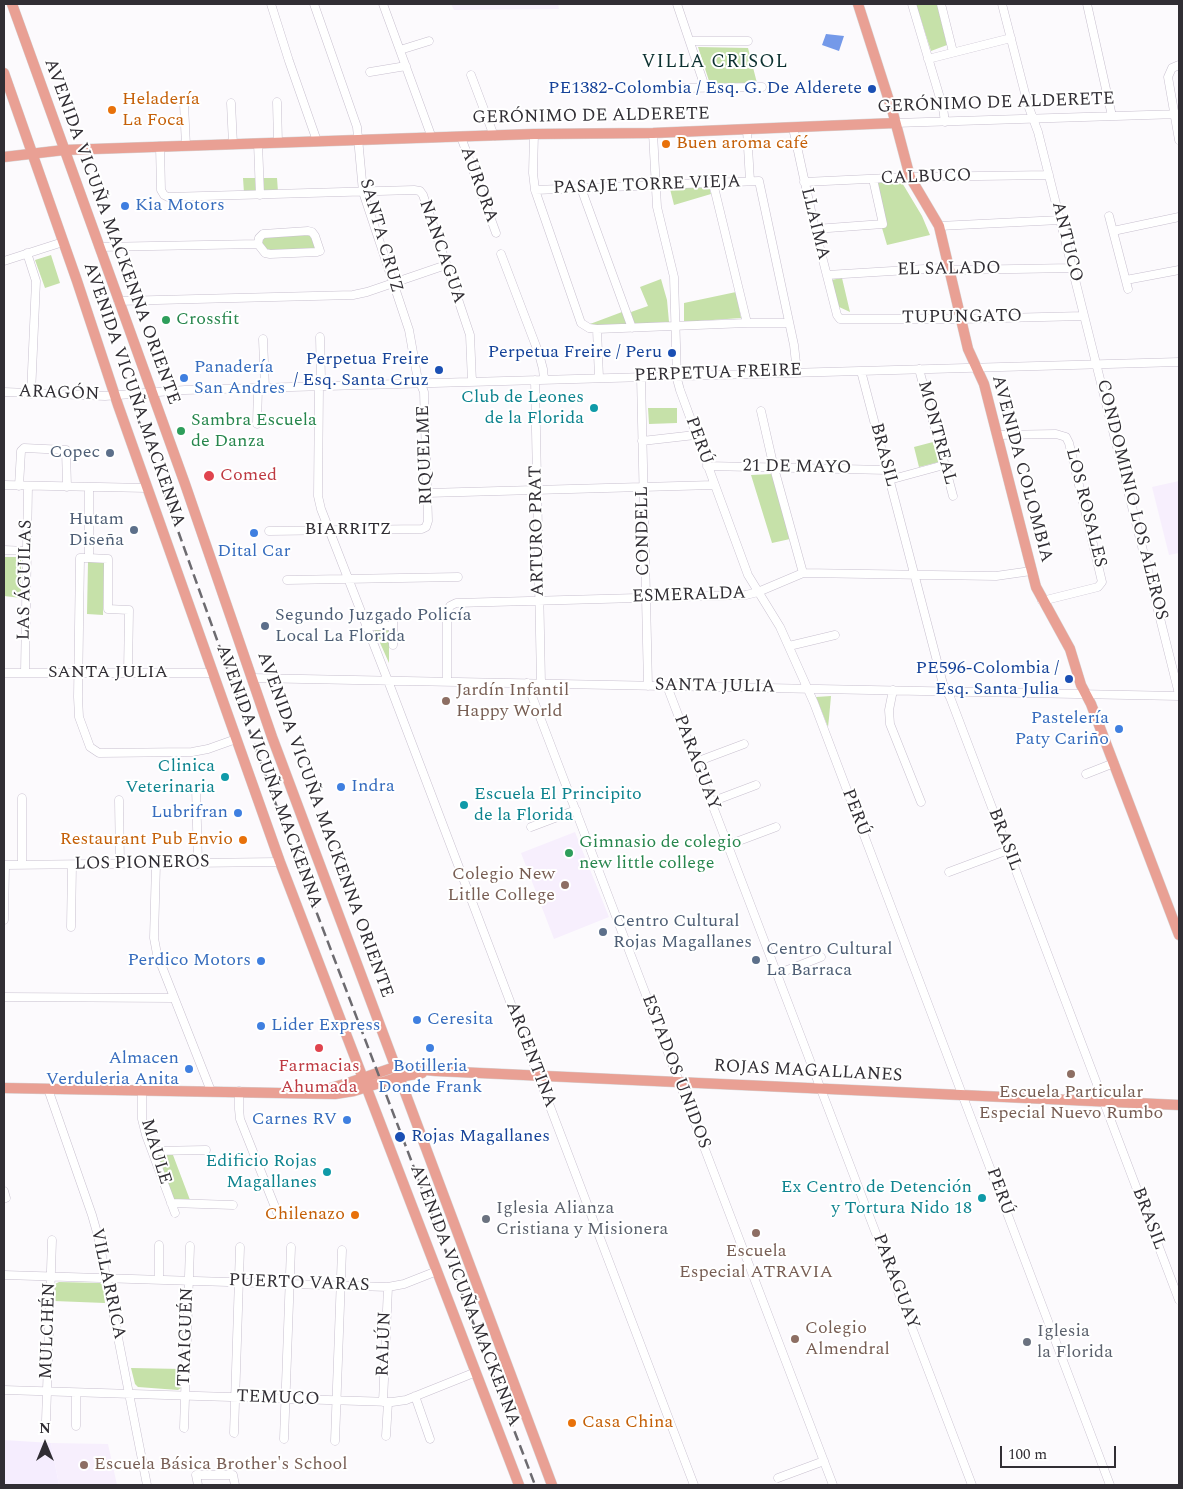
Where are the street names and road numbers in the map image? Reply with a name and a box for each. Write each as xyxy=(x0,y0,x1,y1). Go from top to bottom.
street label: AVENIDA VICUÑA MACKENNA ORIENTE xyxy=(38,56,184,408)
street label: GERÓNIMO DE ALDERETE xyxy=(877,89,1115,119)
street label: GERÓNIMO DE ALDERETE xyxy=(472,104,710,130)
street label: AURORA xyxy=(454,144,502,226)
street label: CALBUCO xyxy=(880,166,972,190)
street label: PASAJE TORRE VIEJA xyxy=(553,172,741,200)
street label: SANTA CRUZ xyxy=(353,177,407,295)
street label: LLAIMA xyxy=(795,186,833,262)
street label: NANCAGUA xyxy=(413,197,469,307)
street label: ANTUCO xyxy=(1046,200,1086,284)
street label: EL SALADO xyxy=(897,258,1001,282)
street label: AVENIDA VICUÑA MACKENNA xyxy=(77,260,189,530)
street label: TUPUNGATO xyxy=(902,306,1022,330)
street label: PERPETUA FREIRE xyxy=(634,360,802,388)
street label: AVENIDA COLOMBIA xyxy=(986,373,1056,565)
street label: CONDOMINIO LOS ALEROS xyxy=(1091,377,1171,623)
street label: MONTREAL xyxy=(912,379,960,487)
street label: ARAGÓN xyxy=(18,382,100,406)
street label: RIQUELME xyxy=(413,405,439,505)
street label: PERÚ xyxy=(679,414,717,468)
street label: BRASIL xyxy=(864,421,902,489)
street label: LOS ROSALES xyxy=(1060,446,1110,570)
street label: 21 DE MAYO xyxy=(742,456,852,480)
street label: ARTURO PRAT xyxy=(526,465,550,597)
street label: CONDELL xyxy=(632,486,656,576)
street label: LAS ÁGUILAS xyxy=(14,519,38,641)
street label: BIARRITZ xyxy=(305,519,391,541)
street label: ESMERALDA xyxy=(632,583,746,609)
street label: AVENIDA VICUÑA MACKENNA xyxy=(210,642,326,912)
street label: AVENIDA VICUÑA MACKENNA ORIENTE xyxy=(251,649,397,1001)
street label: SANTA JULIA xyxy=(48,662,168,684)
street label: SANTA JULIA xyxy=(655,675,775,699)
street label: PARAGUAY xyxy=(668,712,724,814)
street label: PERÚ xyxy=(836,786,874,840)
street label: BRASIL xyxy=(982,806,1026,874)
street label: LOS PIONEROS xyxy=(74,852,210,876)
street label: ESTADOS UNIDOS xyxy=(636,992,714,1152)
street label: ARGENTINA xyxy=(500,999,560,1111)
street label: ROJAS MAGALLANES xyxy=(713,1056,903,1088)
street label: MAULE xyxy=(135,1117,175,1187)
street label: AVENIDA VICUÑA MACKENNA xyxy=(404,1162,524,1430)
street label: PERÚ xyxy=(980,1165,1018,1219)
street label: BRASIL xyxy=(1126,1185,1170,1253)
street label: VILLARRICA xyxy=(85,1226,129,1342)
street label: PARAGUAY xyxy=(867,1231,923,1333)
street label: PUERTO VARAS xyxy=(228,1271,370,1297)
street label: MULCHÉN xyxy=(37,1282,61,1380)
street label: TRAIGUÉN xyxy=(174,1287,200,1387)
street label: RALÚN xyxy=(373,1311,397,1377)
street label: TEMUCO xyxy=(236,1387,320,1411)

